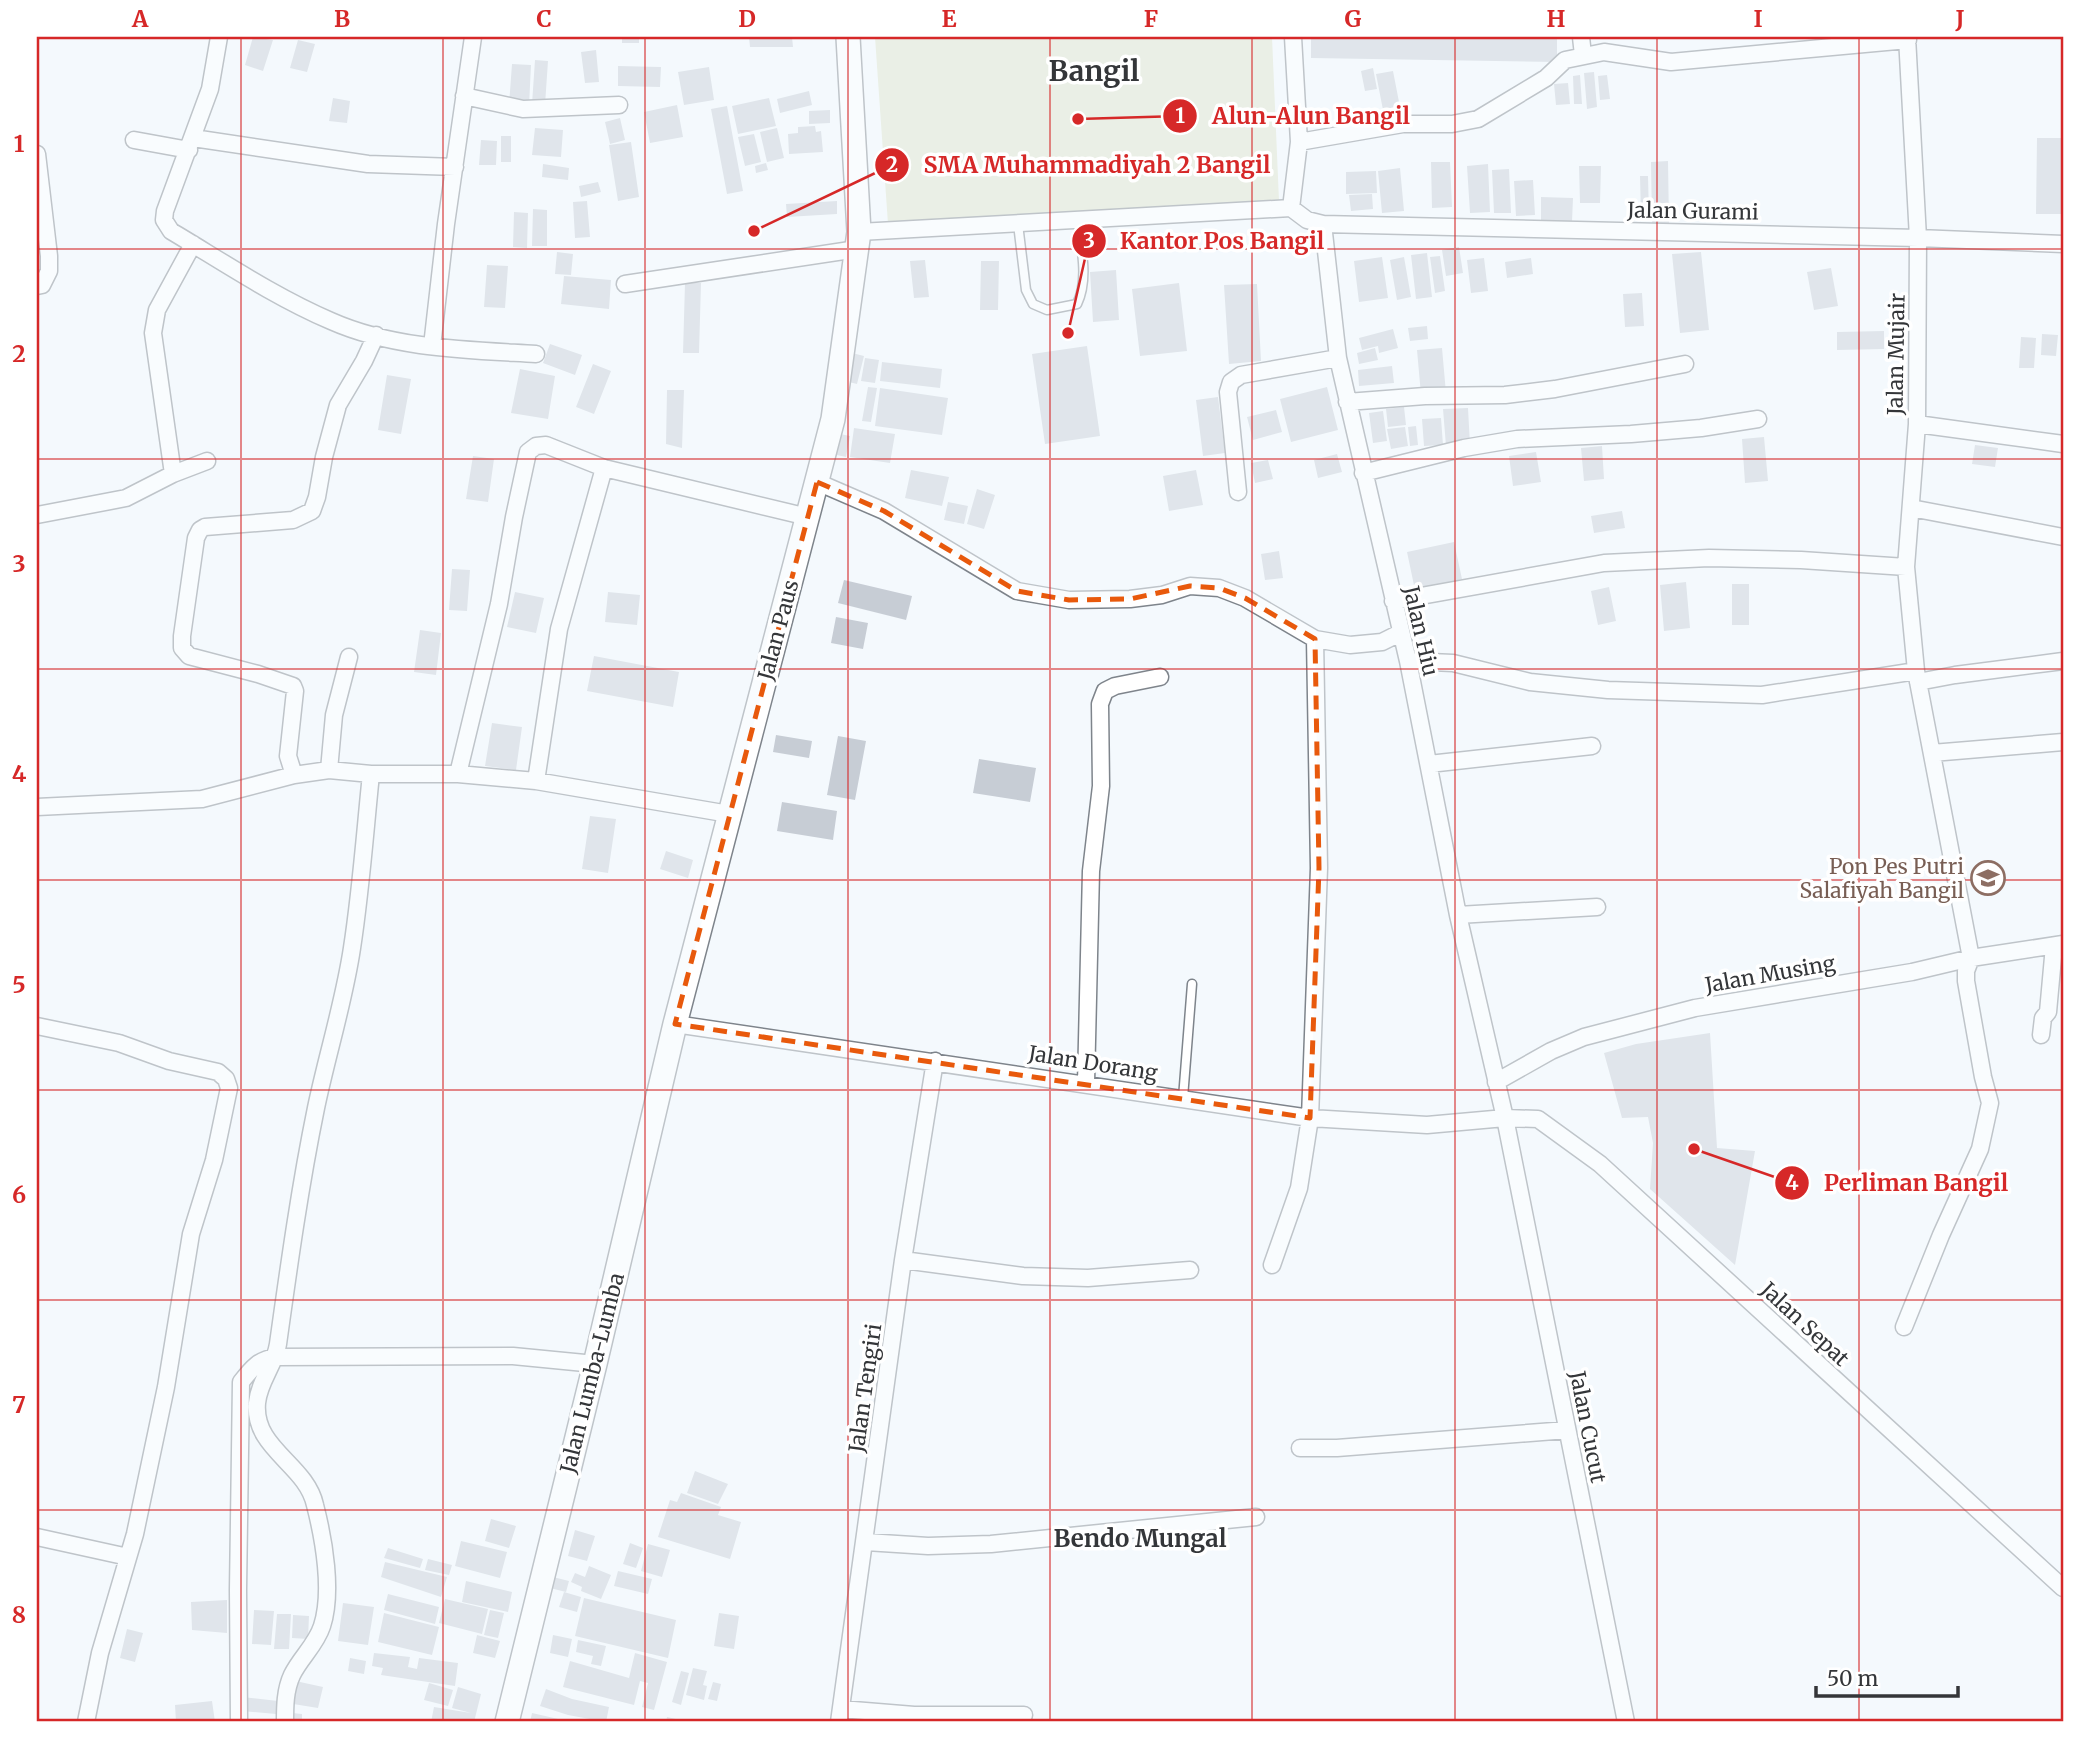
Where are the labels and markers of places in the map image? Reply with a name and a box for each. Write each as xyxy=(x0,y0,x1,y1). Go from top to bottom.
callout: Alun-Alun Bangil xyxy=(1163,94,1423,138)
callout: SMA Muhammadiyah 2 Bangil xyxy=(875,143,1285,187)
callout: Kantor Pos Bangil xyxy=(1071,219,1339,263)
place label: Pon Pes Putri Salafiyah Bangil xyxy=(1799,853,1964,904)
school or university icon: Pon Pes Putri Salafiyah Bangil xyxy=(1969,859,2007,897)
callout: Perliman Bangil xyxy=(1774,1161,2022,1205)

